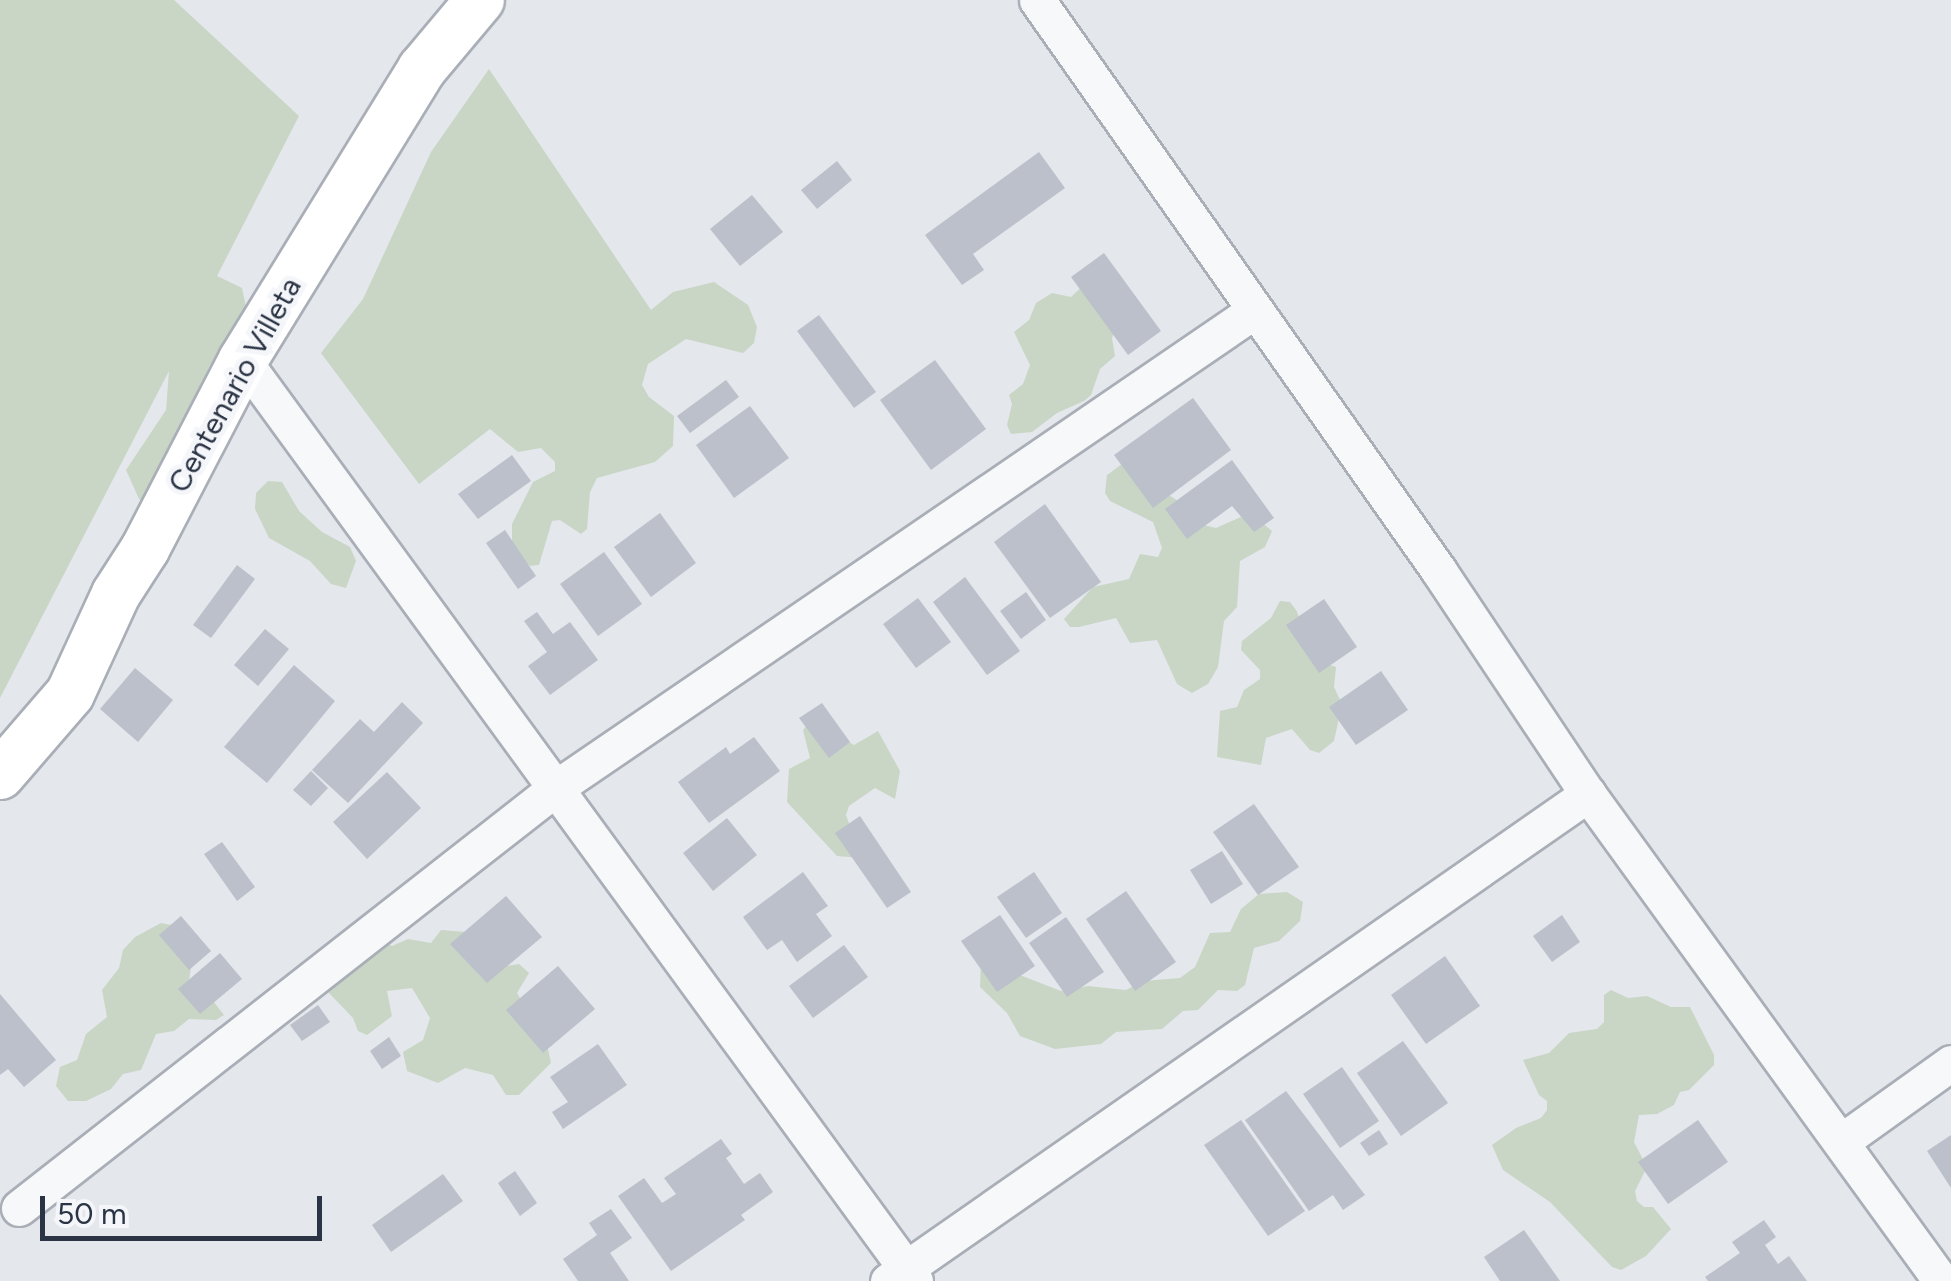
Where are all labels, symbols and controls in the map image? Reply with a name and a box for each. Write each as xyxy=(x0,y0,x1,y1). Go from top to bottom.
street label: Centenario Villeta xyxy=(161,271,309,499)
scale bar xyxy=(45,1176,328,1238)
text: 50 m xyxy=(57,1195,126,1232)

